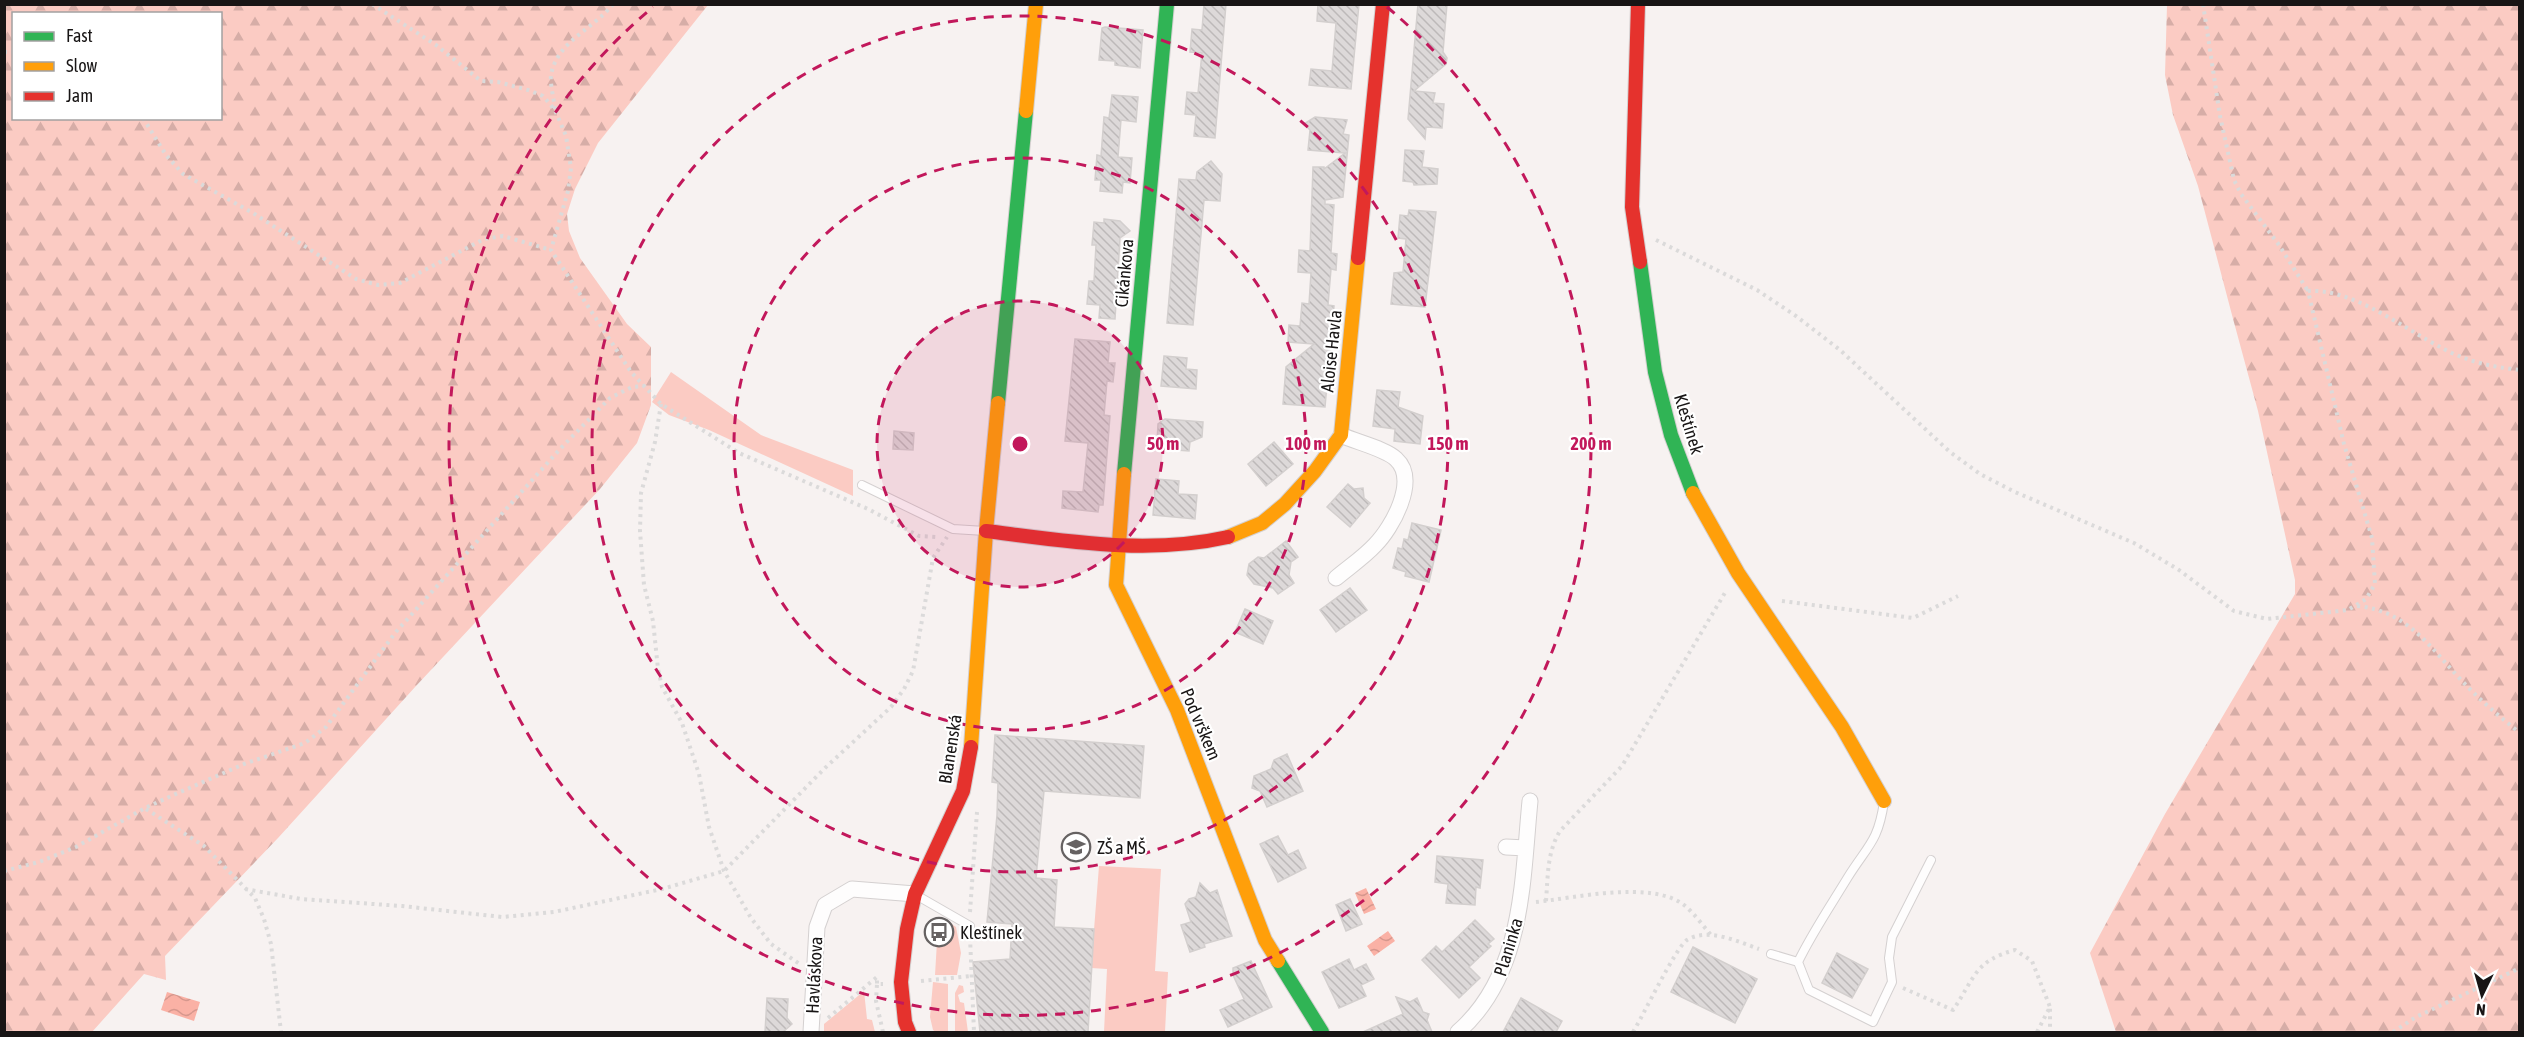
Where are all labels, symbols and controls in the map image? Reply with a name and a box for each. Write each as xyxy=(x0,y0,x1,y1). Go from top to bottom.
legend xyxy=(12,12,222,120)
text: Fast xyxy=(66,25,93,46)
text: Slow xyxy=(66,55,97,76)
text: Jam xyxy=(66,85,93,106)
street label: Cikánkova xyxy=(1111,238,1137,308)
street label: Aloise Havla xyxy=(1316,309,1346,393)
street label: Kleštínek xyxy=(1670,391,1708,457)
text: 50 m xyxy=(1147,433,1179,454)
text: 100 m xyxy=(1286,433,1326,454)
text: 150 m xyxy=(1428,433,1468,454)
text: 200 m xyxy=(1571,433,1611,454)
centre of rings xyxy=(1010,434,1030,454)
street label: Pod vrškem xyxy=(1177,685,1225,763)
street label: Blanenská xyxy=(934,713,966,785)
school or university icon: ZŠ a MŠ xyxy=(1060,831,1092,863)
place label: ZŠ a MŠ xyxy=(1097,837,1146,858)
street label: Planinka xyxy=(1489,915,1527,979)
bus stop icon: Kleštínek xyxy=(923,916,955,948)
place label: Kleštínek xyxy=(960,922,1022,943)
street label: Havláskova xyxy=(801,936,827,1014)
north arrow xyxy=(2452,965,2512,1025)
text: N xyxy=(2475,1001,2486,1019)

